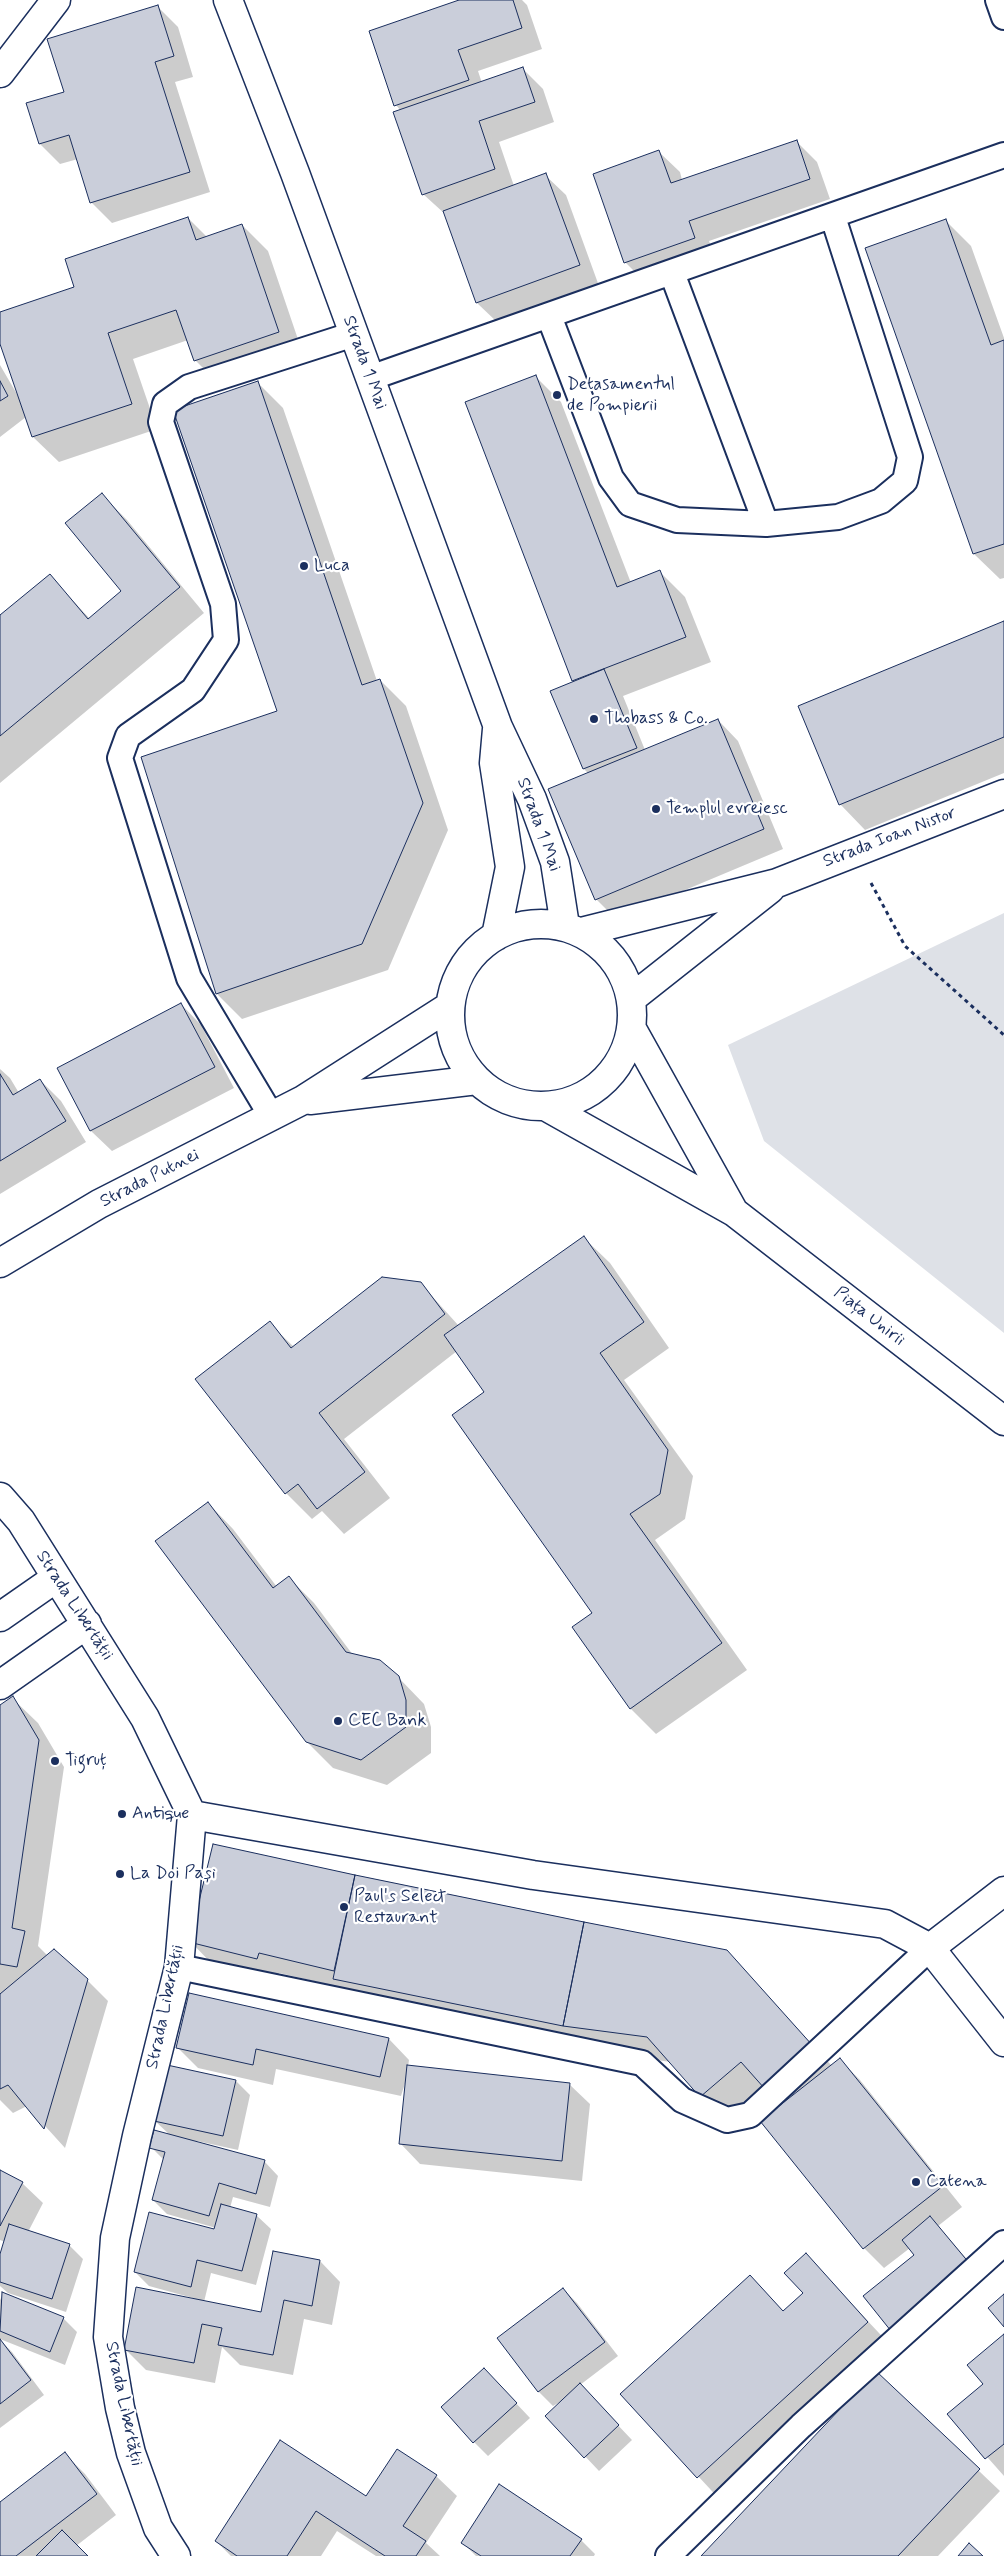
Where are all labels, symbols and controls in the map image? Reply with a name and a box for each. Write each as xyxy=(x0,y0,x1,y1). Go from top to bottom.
street label: Strada 1 Mai xyxy=(337,313,391,413)
place label: Detasamentul de Pompierii xyxy=(567,374,675,416)
marker: Detasamentul de Pompierii xyxy=(551,389,563,401)
place label: Luca xyxy=(314,555,350,577)
marker: Luca xyxy=(298,560,310,572)
place label: Thobass & Co. xyxy=(604,708,708,730)
marker: Thobass & Co. xyxy=(588,713,600,725)
street label: Strada 1 Mai xyxy=(511,775,565,875)
place label: Templul evreiesc xyxy=(666,798,788,820)
marker: Templul evreiesc xyxy=(650,803,662,815)
street label: Strada Ioan Nistor xyxy=(820,803,960,873)
street label: Strada Putnei xyxy=(97,1145,203,1213)
street label: Piața Unirii xyxy=(829,1282,909,1352)
street label: Strada Libertății xyxy=(30,1547,118,1665)
place label: CEC Bank xyxy=(348,1710,426,1732)
marker: CEC Bank xyxy=(332,1715,344,1727)
place label: Tigruț xyxy=(65,1750,106,1772)
marker: Tigruț xyxy=(49,1755,61,1767)
place label: Antique xyxy=(132,1803,189,1825)
marker: Antique xyxy=(116,1808,128,1820)
place label: La Doi Pași xyxy=(130,1863,216,1885)
marker: La Doi Pași xyxy=(114,1868,126,1880)
place label: Paul's Select Restaurant xyxy=(354,1886,446,1928)
marker: Paul's Select Restaurant xyxy=(338,1901,350,1913)
street label: Strada Libertății xyxy=(142,1943,190,2071)
place label: Catena xyxy=(926,2171,987,2193)
marker: Catena xyxy=(910,2176,922,2188)
street label: Strada Libertății xyxy=(99,2340,147,2468)

